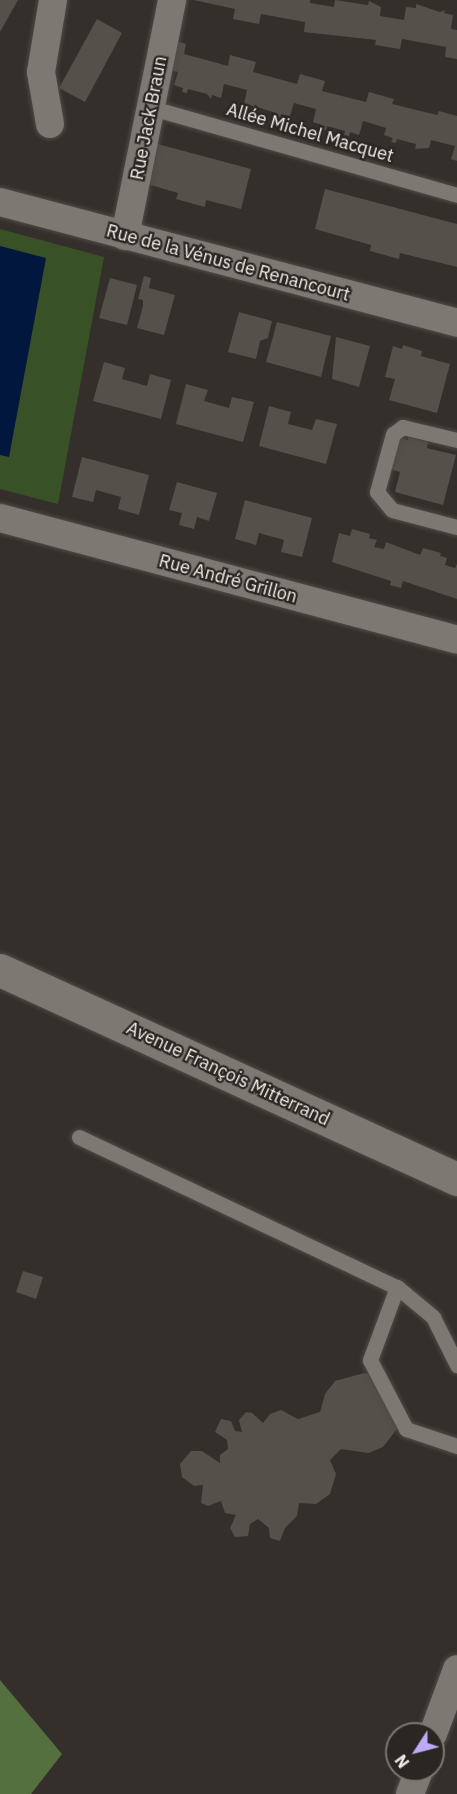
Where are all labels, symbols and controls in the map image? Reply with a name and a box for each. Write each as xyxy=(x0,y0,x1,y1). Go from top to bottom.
street label: Rue Jack Braun xyxy=(126,54,172,182)
street label: Allée Michel Macquet xyxy=(224,99,396,167)
street label: Rue de la Vénus de Renancourt xyxy=(104,220,352,306)
street label: Rue André Grillon xyxy=(156,550,300,608)
street label: Avenue François Mitterrand xyxy=(123,1017,333,1131)
north arrow xyxy=(385,1722,445,1782)
text: N xyxy=(391,1751,414,1772)

